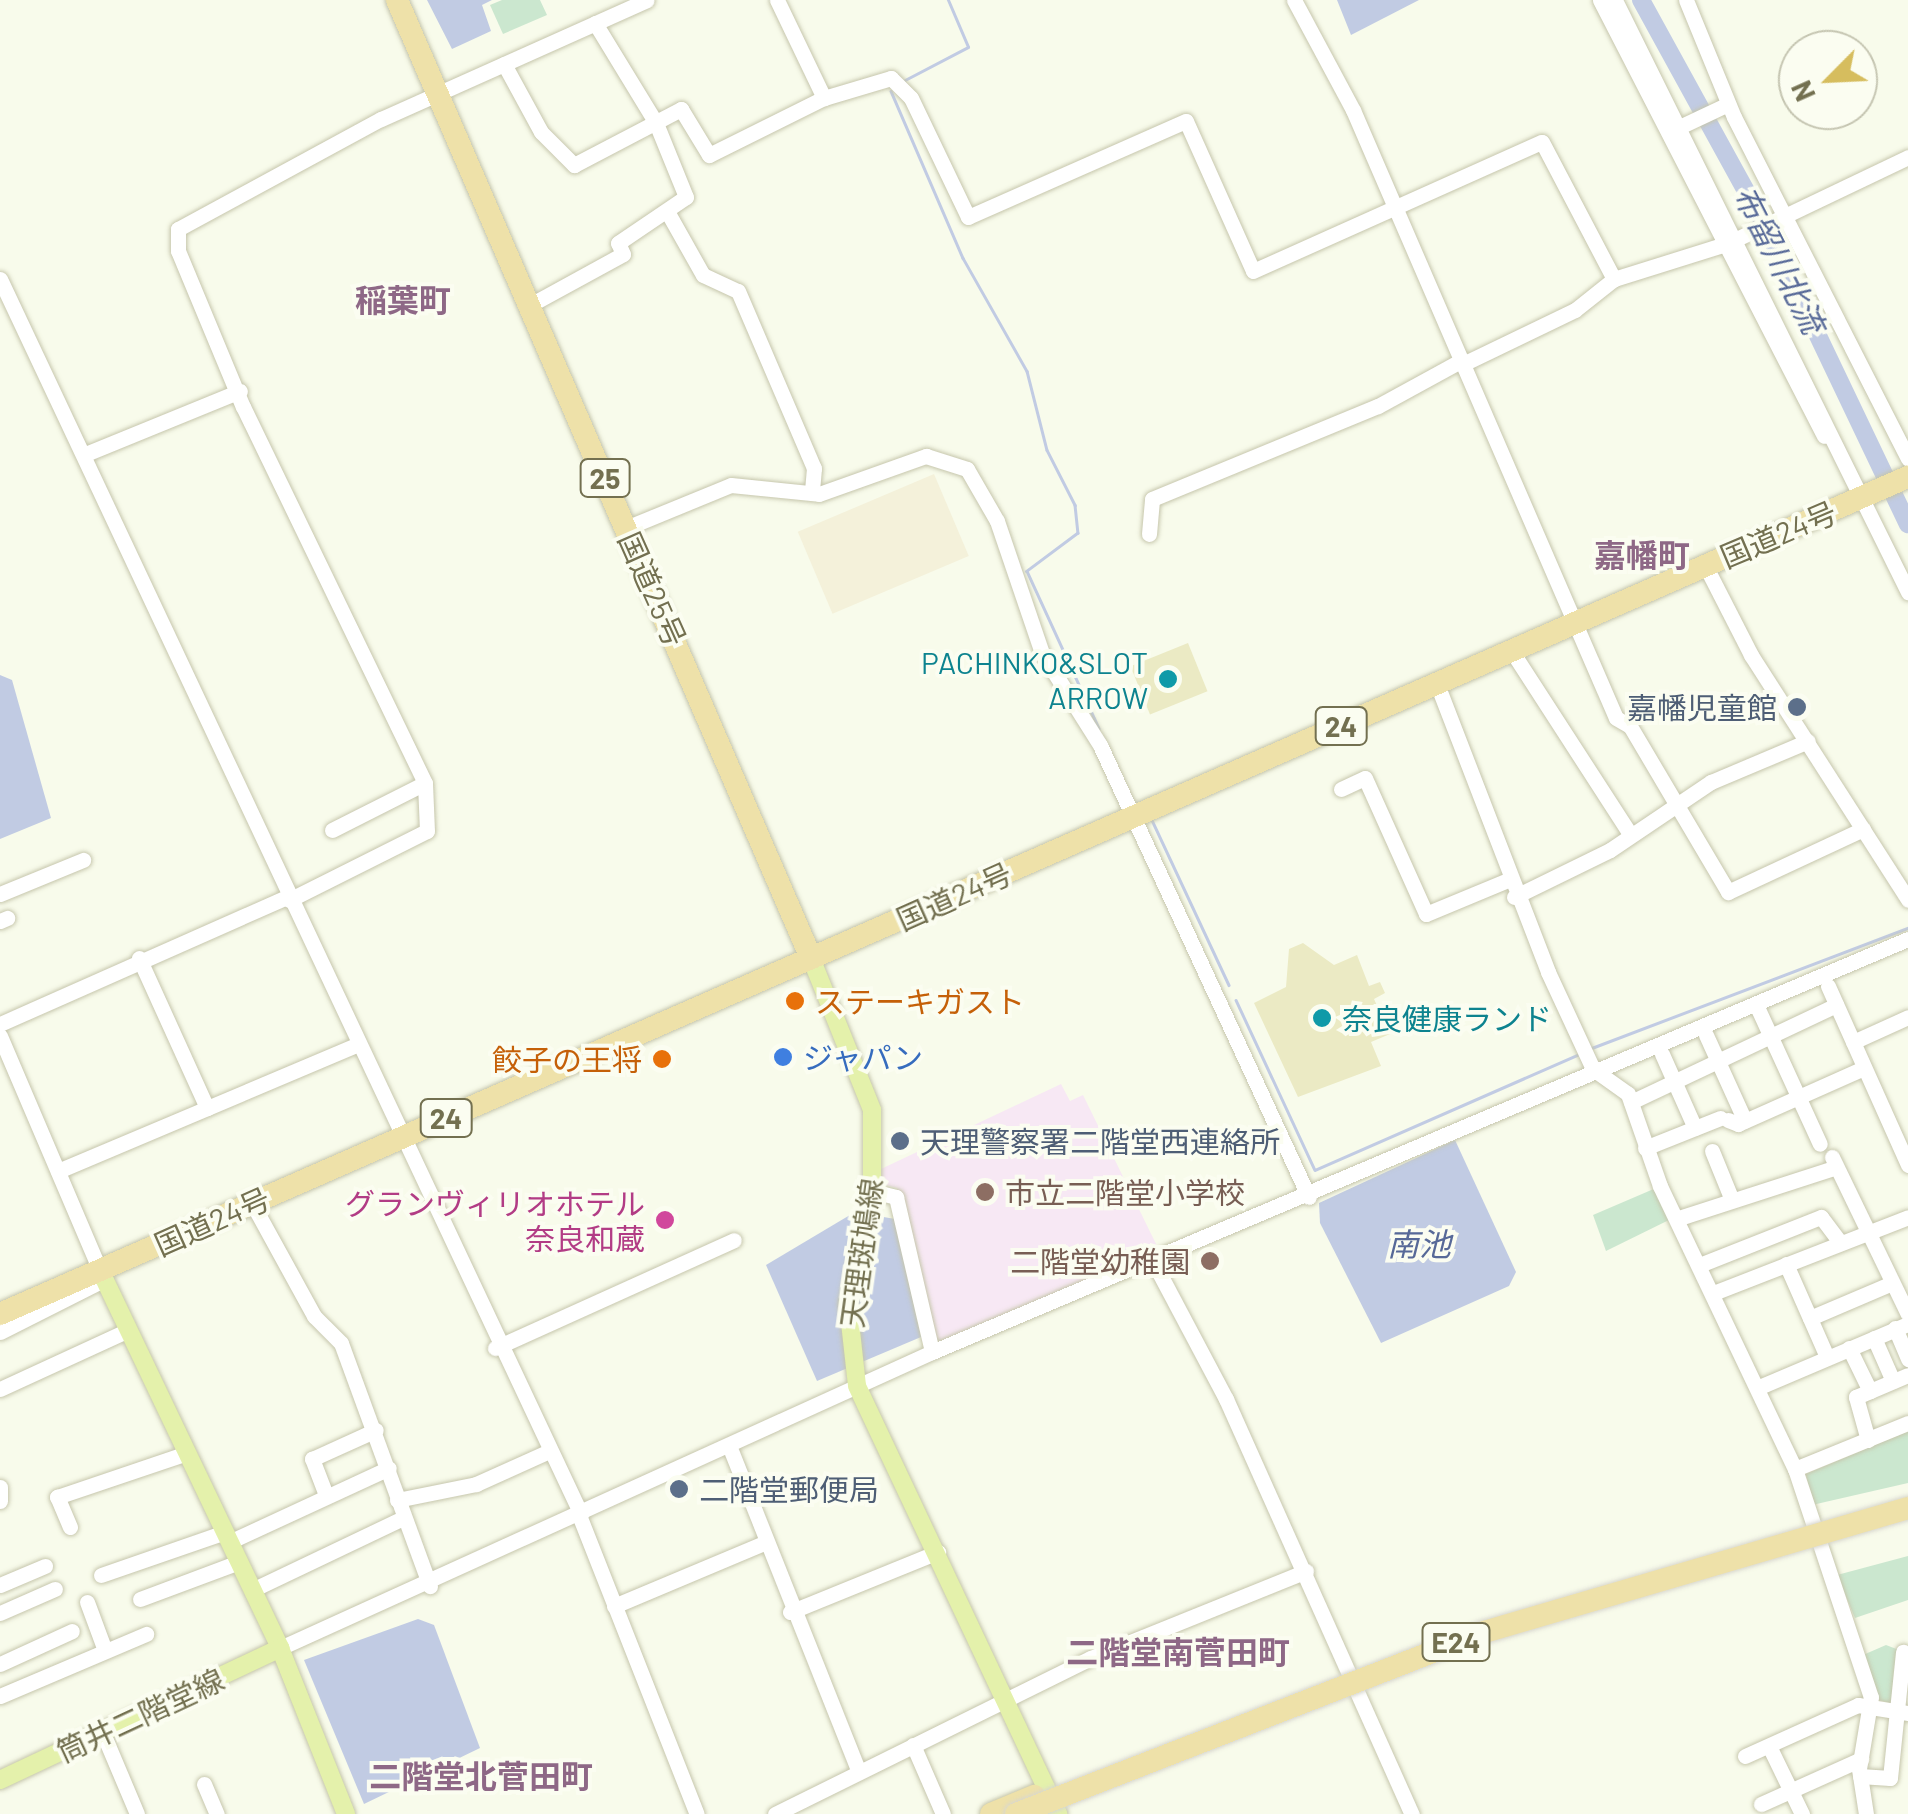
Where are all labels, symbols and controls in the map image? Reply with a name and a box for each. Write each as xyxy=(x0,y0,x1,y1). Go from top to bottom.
north arrow xyxy=(1778,30,1878,130)
text: N xyxy=(1783,76,1822,107)
water label: 布留川北流 xyxy=(1727,179,1833,339)
district label: 稲葉町 xyxy=(355,280,451,318)
road number: 25 xyxy=(578,455,632,501)
street label: 国道24号 xyxy=(1715,493,1841,575)
street label: 国道25号 xyxy=(612,526,694,652)
district label: 嘉幡町 xyxy=(1594,535,1690,573)
place label: PACHINKO&SLOT ARROW xyxy=(921,644,1148,714)
marker: PACHINKO&SLOT ARROW xyxy=(1157,668,1179,690)
place label: 嘉幡児童館 xyxy=(1627,689,1777,725)
marker: 嘉幡児童館 xyxy=(1786,696,1808,718)
road number: 24 xyxy=(1314,703,1368,749)
street label: 国道24号 xyxy=(891,855,1017,937)
place label: ステーキガスト xyxy=(815,983,1025,1019)
marker: ステーキガスト xyxy=(784,990,806,1012)
place label: 奈良健康ランド xyxy=(1342,1000,1552,1036)
marker: 奈良健康ランド xyxy=(1311,1007,1333,1029)
place label: ジャパン xyxy=(803,1039,923,1075)
place label: 餃子の王将 xyxy=(492,1041,642,1077)
marker: ジャパン xyxy=(772,1046,794,1068)
marker: 餃子の王将 xyxy=(651,1048,673,1070)
road number: 24 xyxy=(418,1095,474,1141)
place label: 天理警察署二階堂西連絡所 xyxy=(920,1123,1280,1159)
marker: 天理警察署二階堂西連絡所 xyxy=(889,1130,911,1152)
place label: 市立二階堂小学校 xyxy=(1005,1174,1245,1210)
street label: 天理斑鳩線 xyxy=(833,1176,889,1330)
street label: 国道24号 xyxy=(149,1180,275,1262)
marker: 市立二階堂小学校 xyxy=(974,1181,996,1203)
place label: グランヴィリオホテル 奈良和蔵 xyxy=(345,1185,645,1256)
marker: グランヴィリオホテル 奈良和蔵 xyxy=(654,1209,676,1231)
water label: 南池 xyxy=(1387,1224,1451,1262)
place label: 二階堂幼稚園 xyxy=(1010,1243,1190,1279)
marker: 二階堂幼稚園 xyxy=(1199,1250,1221,1272)
place label: 二階堂郵便局 xyxy=(699,1471,879,1507)
marker: 二階堂郵便局 xyxy=(668,1478,690,1500)
road number: E24 xyxy=(1421,1619,1491,1665)
district label: 二階堂南菅田町 xyxy=(1066,1632,1290,1670)
street label: 筒井二階堂線 xyxy=(51,1661,229,1769)
district label: 二階堂北菅田町 xyxy=(369,1756,593,1794)

